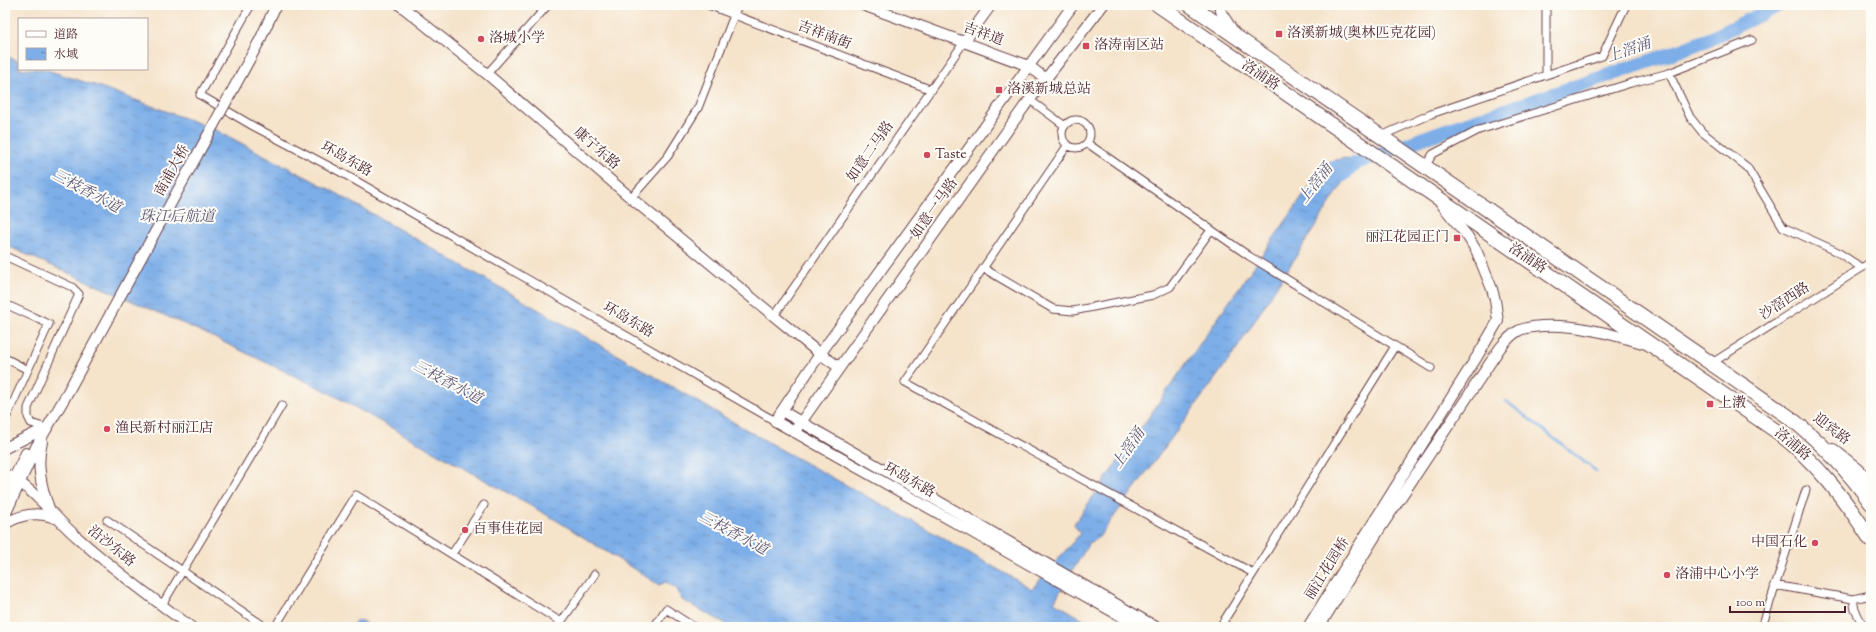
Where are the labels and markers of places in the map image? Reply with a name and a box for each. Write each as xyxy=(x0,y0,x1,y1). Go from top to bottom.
place label: 洛溪新城(奥林匹克花园) xyxy=(1287,24,1436,44)
place label: 洛城小学 xyxy=(489,29,545,49)
marker: 洛溪新城(奥林匹克花园) xyxy=(1274,29,1284,39)
marker: 洛城小学 xyxy=(476,34,486,44)
place label: 洛涛南区站 xyxy=(1094,36,1164,56)
marker: 洛涛南区站 xyxy=(1081,41,1091,51)
place label: 洛溪新城总站 xyxy=(1007,80,1091,100)
marker: 洛溪新城总站 xyxy=(994,85,1004,95)
place label: Taste xyxy=(935,145,967,165)
marker: Taste xyxy=(922,150,932,160)
place label: 丽江花园正门 xyxy=(1365,228,1449,248)
marker: 丽江花园正门 xyxy=(1452,233,1462,243)
place label: 上漖 xyxy=(1718,394,1746,414)
marker: 上漖 xyxy=(1705,399,1715,409)
place label: 渔民新村丽江店 xyxy=(115,419,213,439)
marker: 渔民新村丽江店 xyxy=(102,424,112,434)
place label: 百事佳花园 xyxy=(473,520,543,540)
marker: 百事佳花园 xyxy=(460,525,470,535)
place label: 中国石化 xyxy=(1751,533,1807,553)
marker: 中国石化 xyxy=(1810,538,1820,548)
place label: 洛浦中心小学 xyxy=(1675,565,1759,585)
marker: 洛浦中心小学 xyxy=(1662,570,1672,580)

